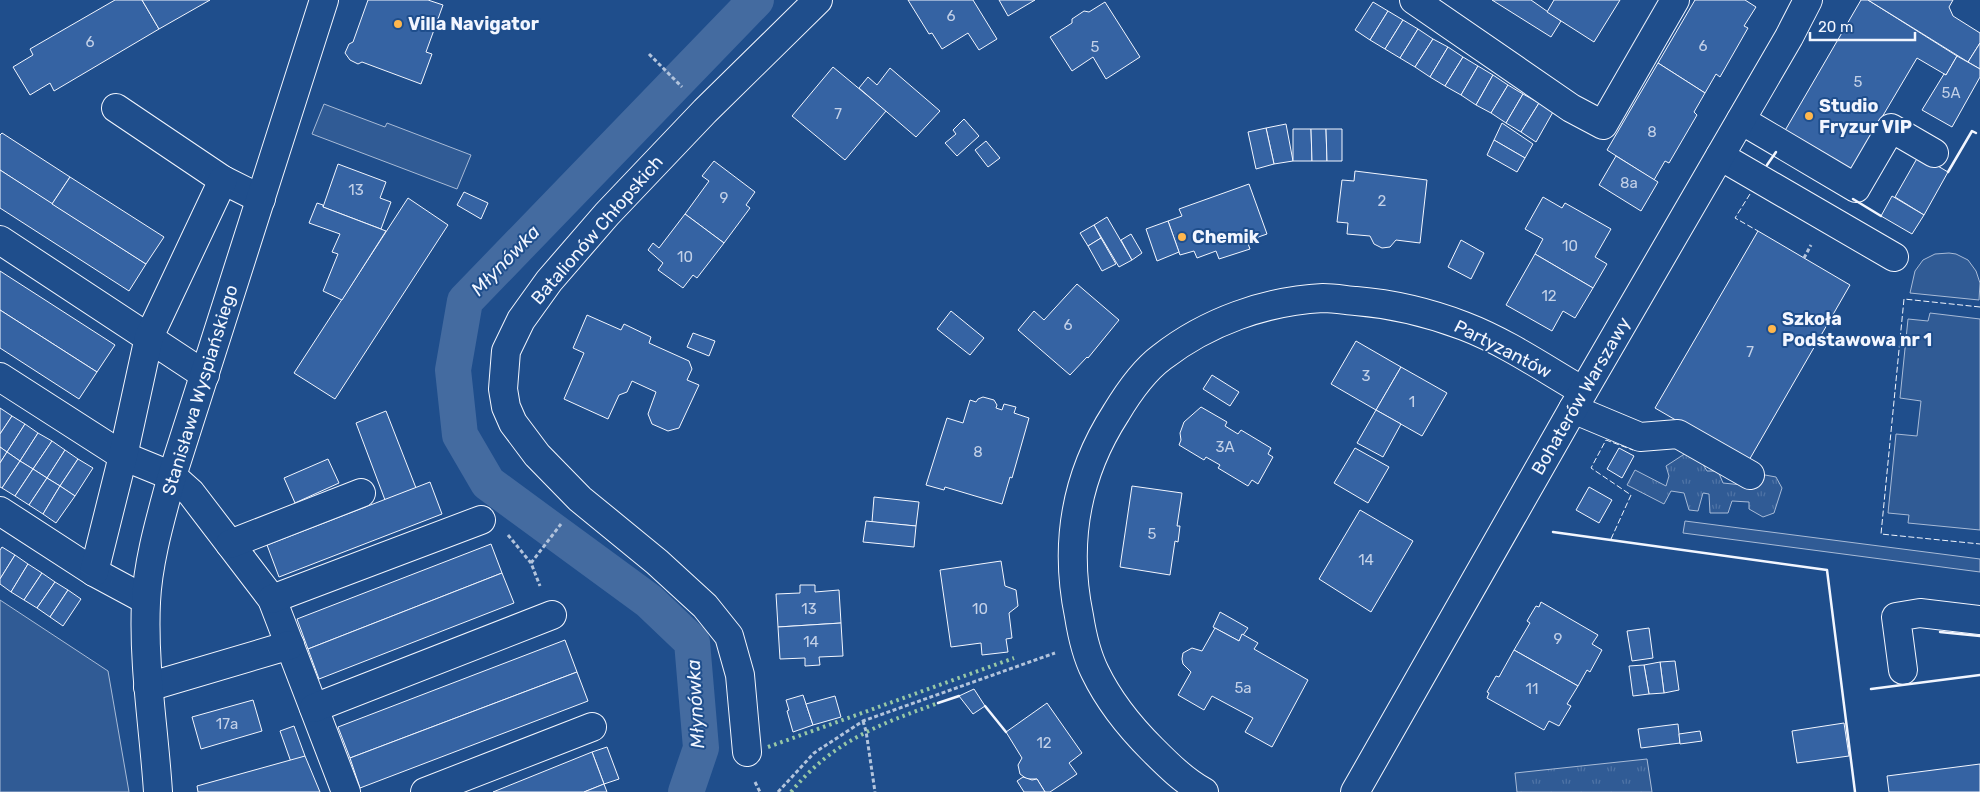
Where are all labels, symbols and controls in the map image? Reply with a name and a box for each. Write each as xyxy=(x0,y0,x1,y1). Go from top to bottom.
house number: 6 xyxy=(946,7,956,25)
scale bar xyxy=(1810,10,1915,42)
place label: Villa Navigator xyxy=(408,13,539,35)
marker: Villa Navigator xyxy=(392,18,404,30)
text: 20 m xyxy=(1818,18,1853,36)
house number: 6 xyxy=(85,33,95,51)
house number: 6 xyxy=(1698,37,1708,55)
house number: 5 xyxy=(1091,38,1100,56)
house number: 5 xyxy=(1854,73,1863,91)
house number: 5A xyxy=(1942,84,1960,102)
place label: Studio Fryzur VIP xyxy=(1819,95,1912,138)
house number: 7 xyxy=(834,105,842,123)
marker: Studio Fryzur VIP xyxy=(1803,110,1815,122)
house number: 8 xyxy=(1647,123,1657,141)
street label: Batalionów Chłopskich xyxy=(526,151,668,309)
house number: 8a xyxy=(1620,174,1638,192)
house number: 13 xyxy=(348,181,364,199)
house number: 9 xyxy=(720,189,729,207)
house number: 2 xyxy=(1378,192,1387,210)
water label: Młynówka xyxy=(466,220,545,300)
place label: Chemik xyxy=(1192,226,1260,248)
marker: Chemik xyxy=(1176,231,1188,243)
house number: 10 xyxy=(1562,237,1578,255)
house number: 10 xyxy=(677,248,693,266)
street label: Stanisława Wyspiańskiego xyxy=(157,282,243,498)
house number: 12 xyxy=(1541,287,1557,305)
place label: Szkoła Podstawowa nr 1 xyxy=(1782,308,1932,351)
street label: Bohaterów Warszawy xyxy=(1527,313,1635,479)
street label: Partyzantów xyxy=(1451,315,1555,383)
house number: 6 xyxy=(1063,316,1073,334)
marker: Szkoła Podstawowa nr 1 xyxy=(1766,323,1778,335)
house number: 7 xyxy=(1746,343,1754,361)
house number: 3 xyxy=(1361,367,1371,385)
house number: 1 xyxy=(1409,393,1415,411)
house number: 3A xyxy=(1215,438,1235,456)
house number: 8 xyxy=(973,443,983,461)
house number: 5 xyxy=(1148,525,1157,543)
house number: 14 xyxy=(1358,551,1374,569)
house number: 13 xyxy=(801,600,817,618)
house number: 10 xyxy=(972,600,988,618)
house number: 9 xyxy=(1554,630,1563,648)
house number: 14 xyxy=(803,633,819,651)
water label: Młynówka xyxy=(682,659,709,749)
house number: 5a xyxy=(1234,679,1252,697)
house number: 11 xyxy=(1526,680,1538,698)
house number: 17a xyxy=(216,715,238,733)
house number: 12 xyxy=(1036,734,1052,752)

